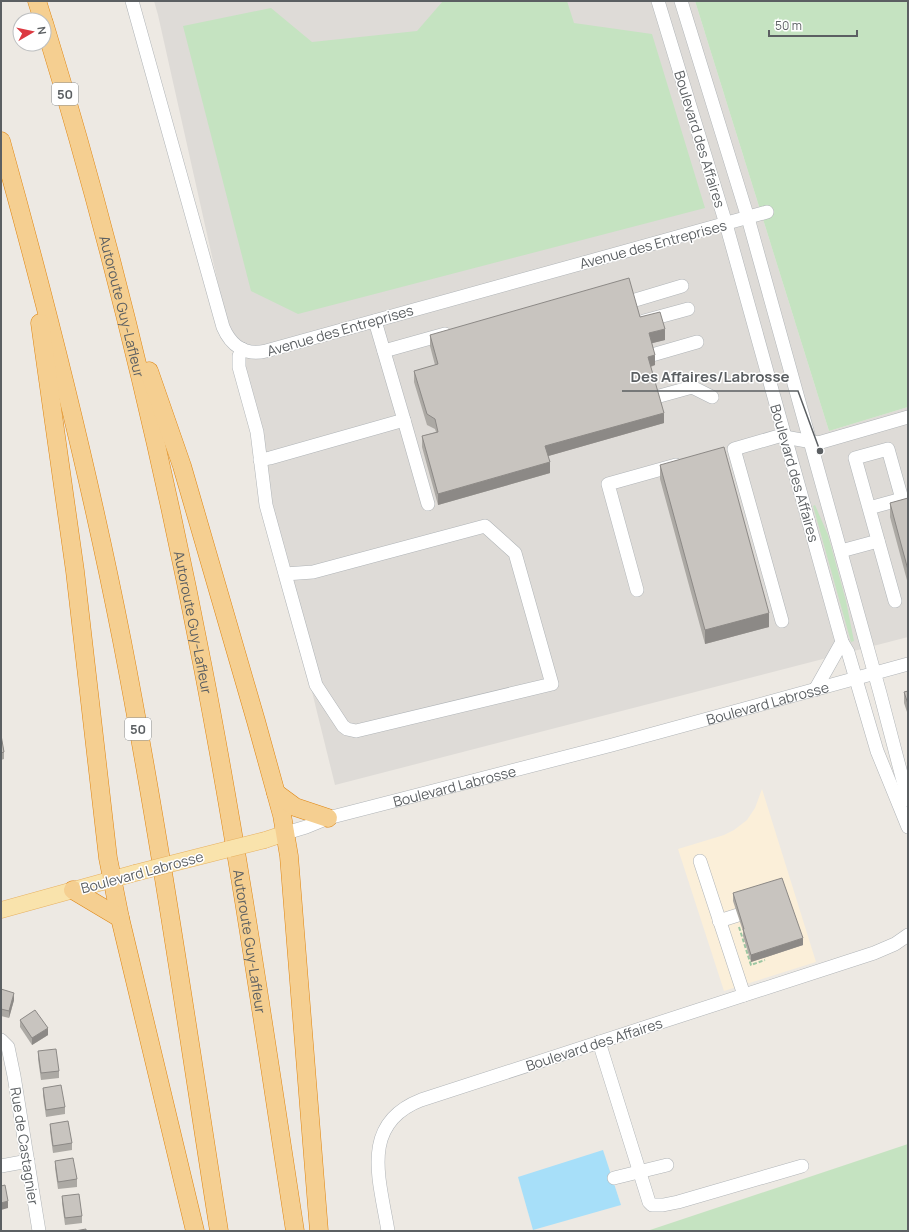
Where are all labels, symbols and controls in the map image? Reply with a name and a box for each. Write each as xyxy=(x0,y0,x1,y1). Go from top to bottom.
north arrow xyxy=(12,12,52,52)
scale bar xyxy=(769,12,857,38)
text: 50 m xyxy=(775,17,802,34)
text: N xyxy=(34,25,50,36)
street label: Boulevard des Affaires xyxy=(670,68,730,210)
road number: 50 xyxy=(52,83,78,105)
street label: Avenue des Entreprises xyxy=(577,215,729,273)
street label: Autoroute Guy-Lafleur xyxy=(96,233,149,379)
street label: Avenue des Entreprises xyxy=(264,300,416,360)
callout: Des Affaires/Labrosse xyxy=(622,364,798,391)
text: Des Affaires/Labrosse xyxy=(630,366,790,387)
street label: Boulevard des Affaires xyxy=(766,402,824,544)
street label: Autoroute Guy-Lafleur xyxy=(170,549,217,695)
street label: Boulevard Labrosse xyxy=(704,677,831,728)
road number: 50 xyxy=(125,718,151,740)
street label: Boulevard Labrosse xyxy=(391,761,518,810)
street label: Boulevard Labrosse xyxy=(79,847,205,897)
street label: Autoroute Guy-Lafleur xyxy=(229,868,271,1015)
street label: Boulevard des Affaires xyxy=(523,1013,665,1075)
street label: Rue de Castagnier xyxy=(6,1086,44,1206)

